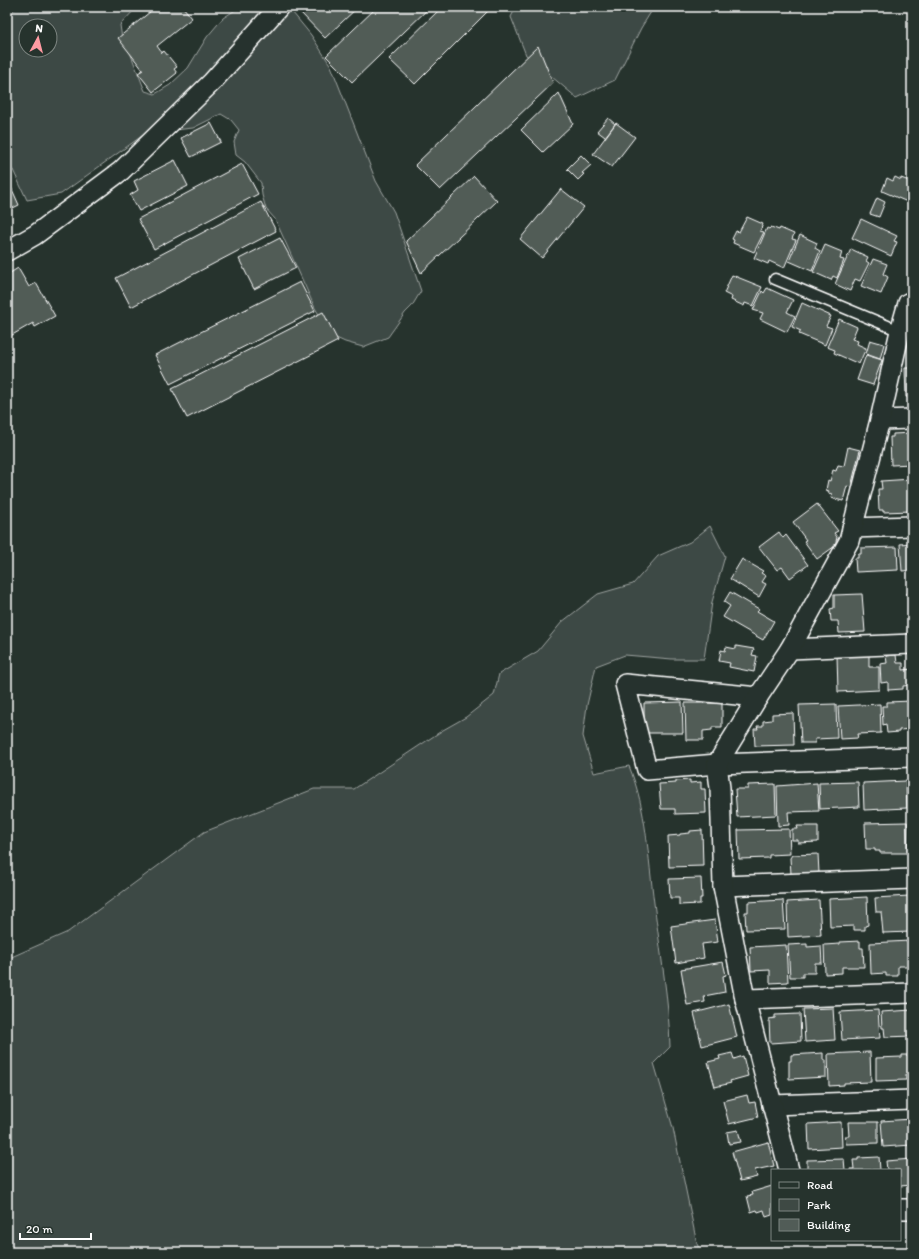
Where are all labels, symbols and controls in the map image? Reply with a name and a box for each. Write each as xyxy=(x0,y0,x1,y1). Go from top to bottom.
north arrow xyxy=(18,18,58,58)
text: N xyxy=(35,22,44,35)
legend xyxy=(771,1169,901,1241)
text: Road xyxy=(807,1178,833,1192)
text: Park xyxy=(807,1198,831,1212)
scale bar xyxy=(20,1215,91,1241)
text: Building xyxy=(807,1218,851,1232)
text: 20 m xyxy=(26,1222,53,1236)

